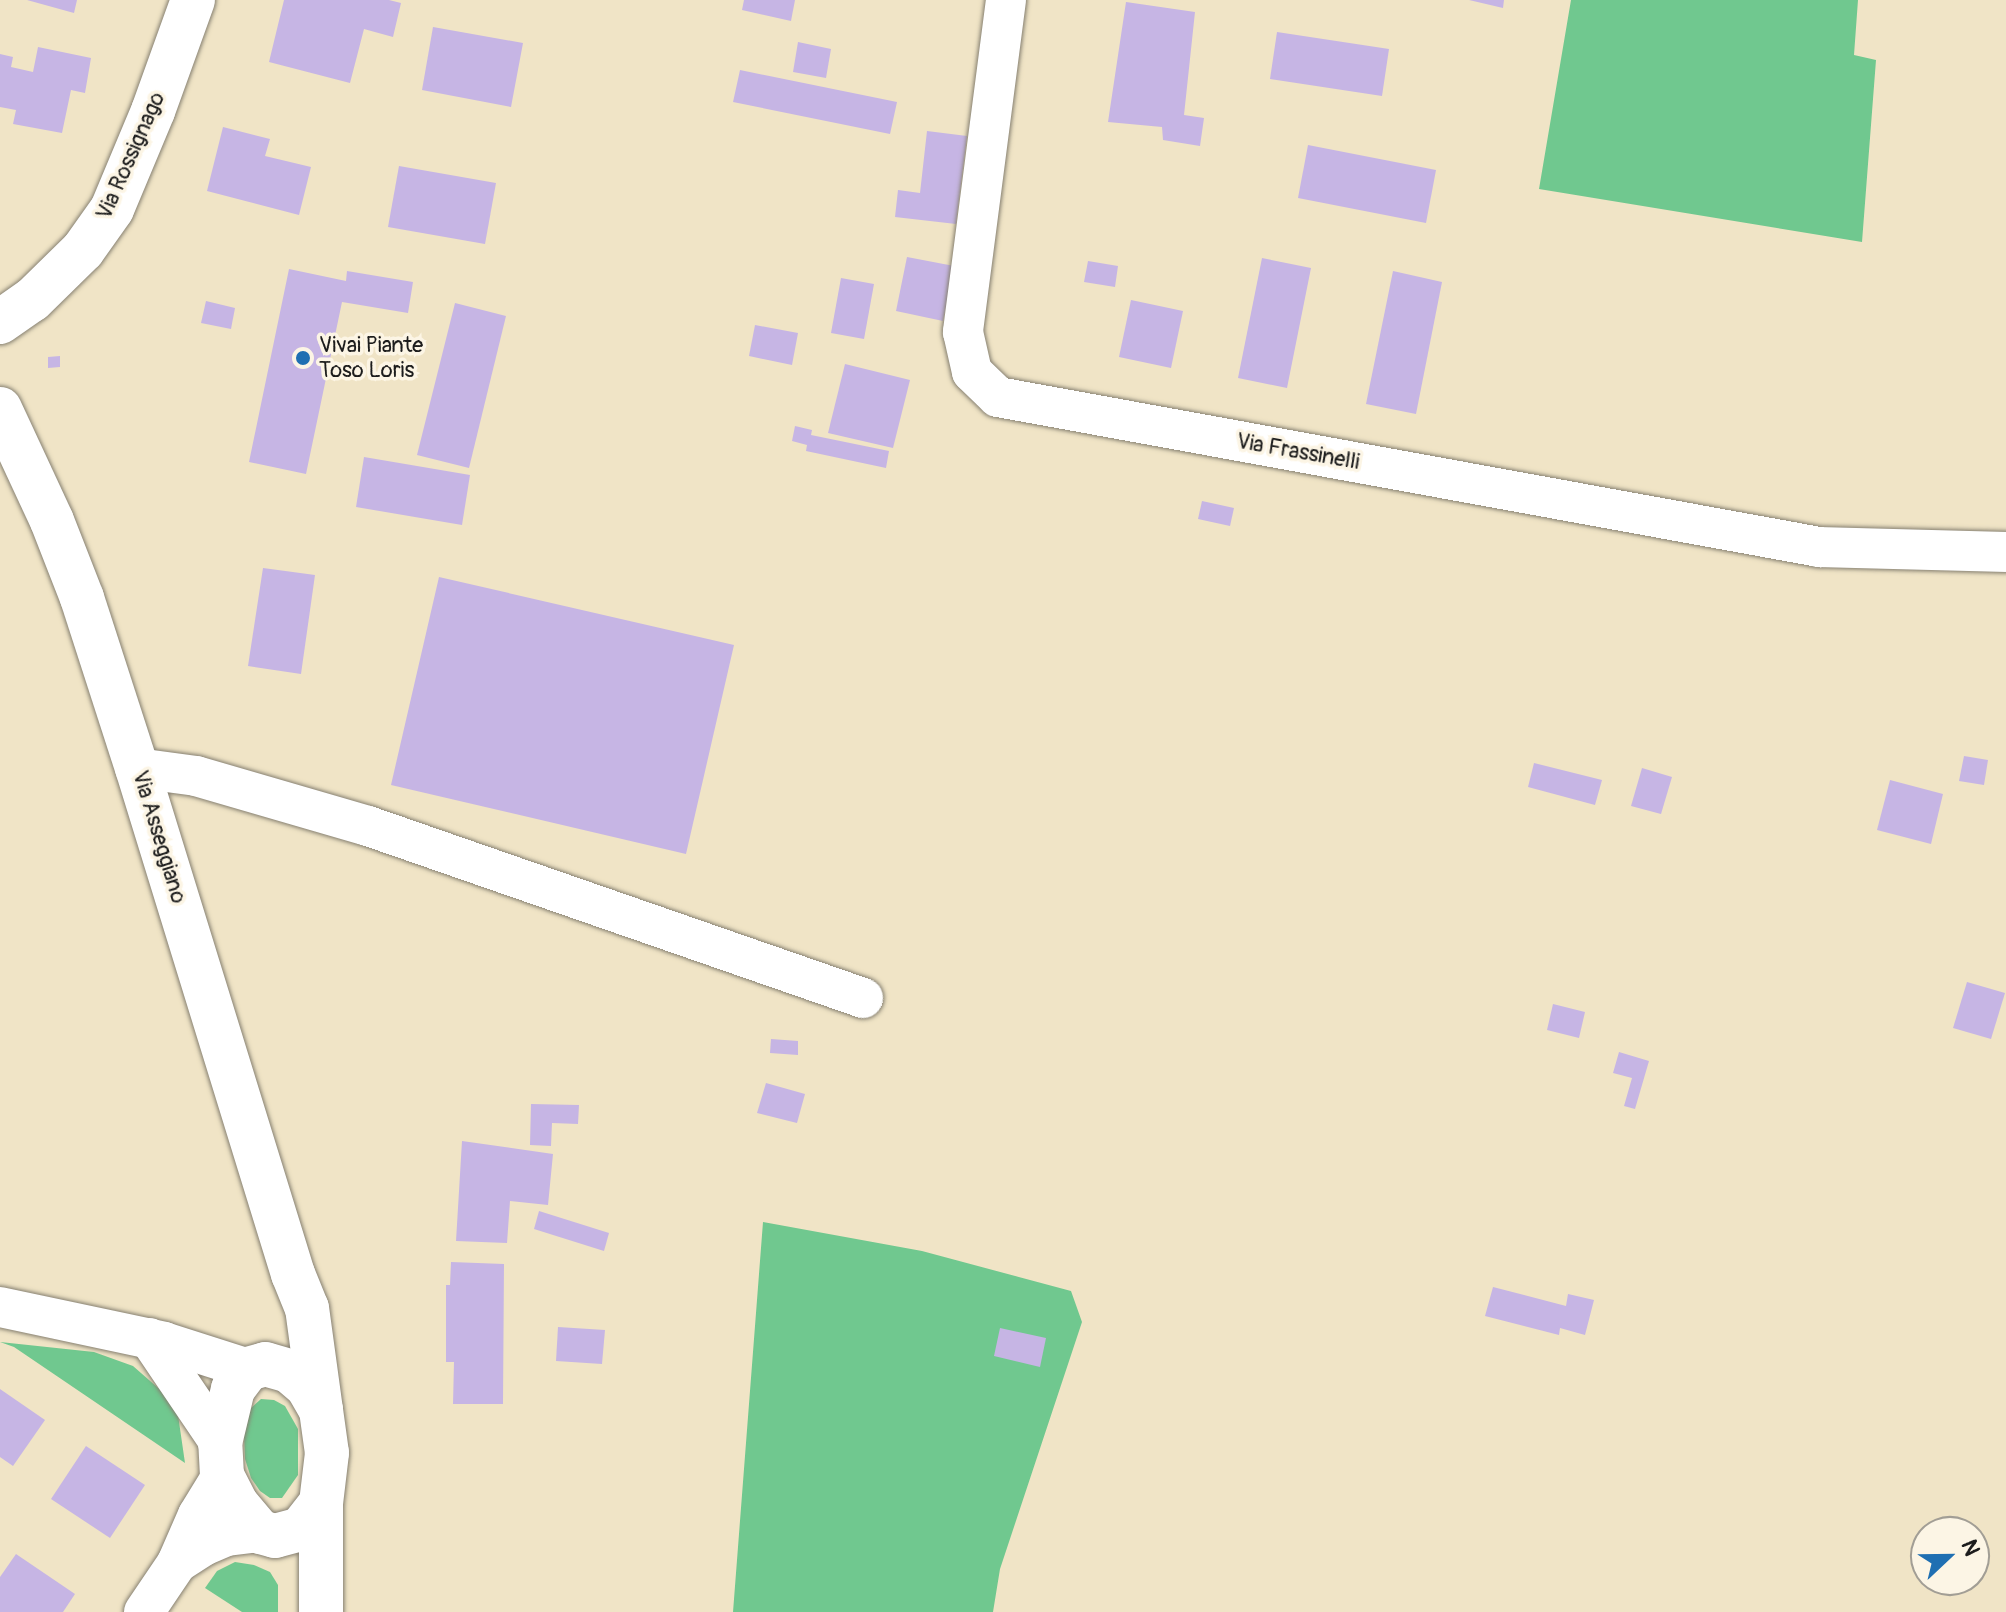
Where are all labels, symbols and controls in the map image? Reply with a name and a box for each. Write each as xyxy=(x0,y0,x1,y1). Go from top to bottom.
street label: Via Rossignago xyxy=(91,88,171,224)
place label: Vivai Piante Toso Loris xyxy=(319,332,423,384)
marker: Vivai Piante Toso Loris xyxy=(294,349,312,367)
street label: Via Frassinelli xyxy=(1234,428,1362,476)
street label: Via Asseggiano xyxy=(126,768,192,906)
north arrow xyxy=(1910,1516,1990,1596)
text: N xyxy=(1955,1536,1986,1560)

